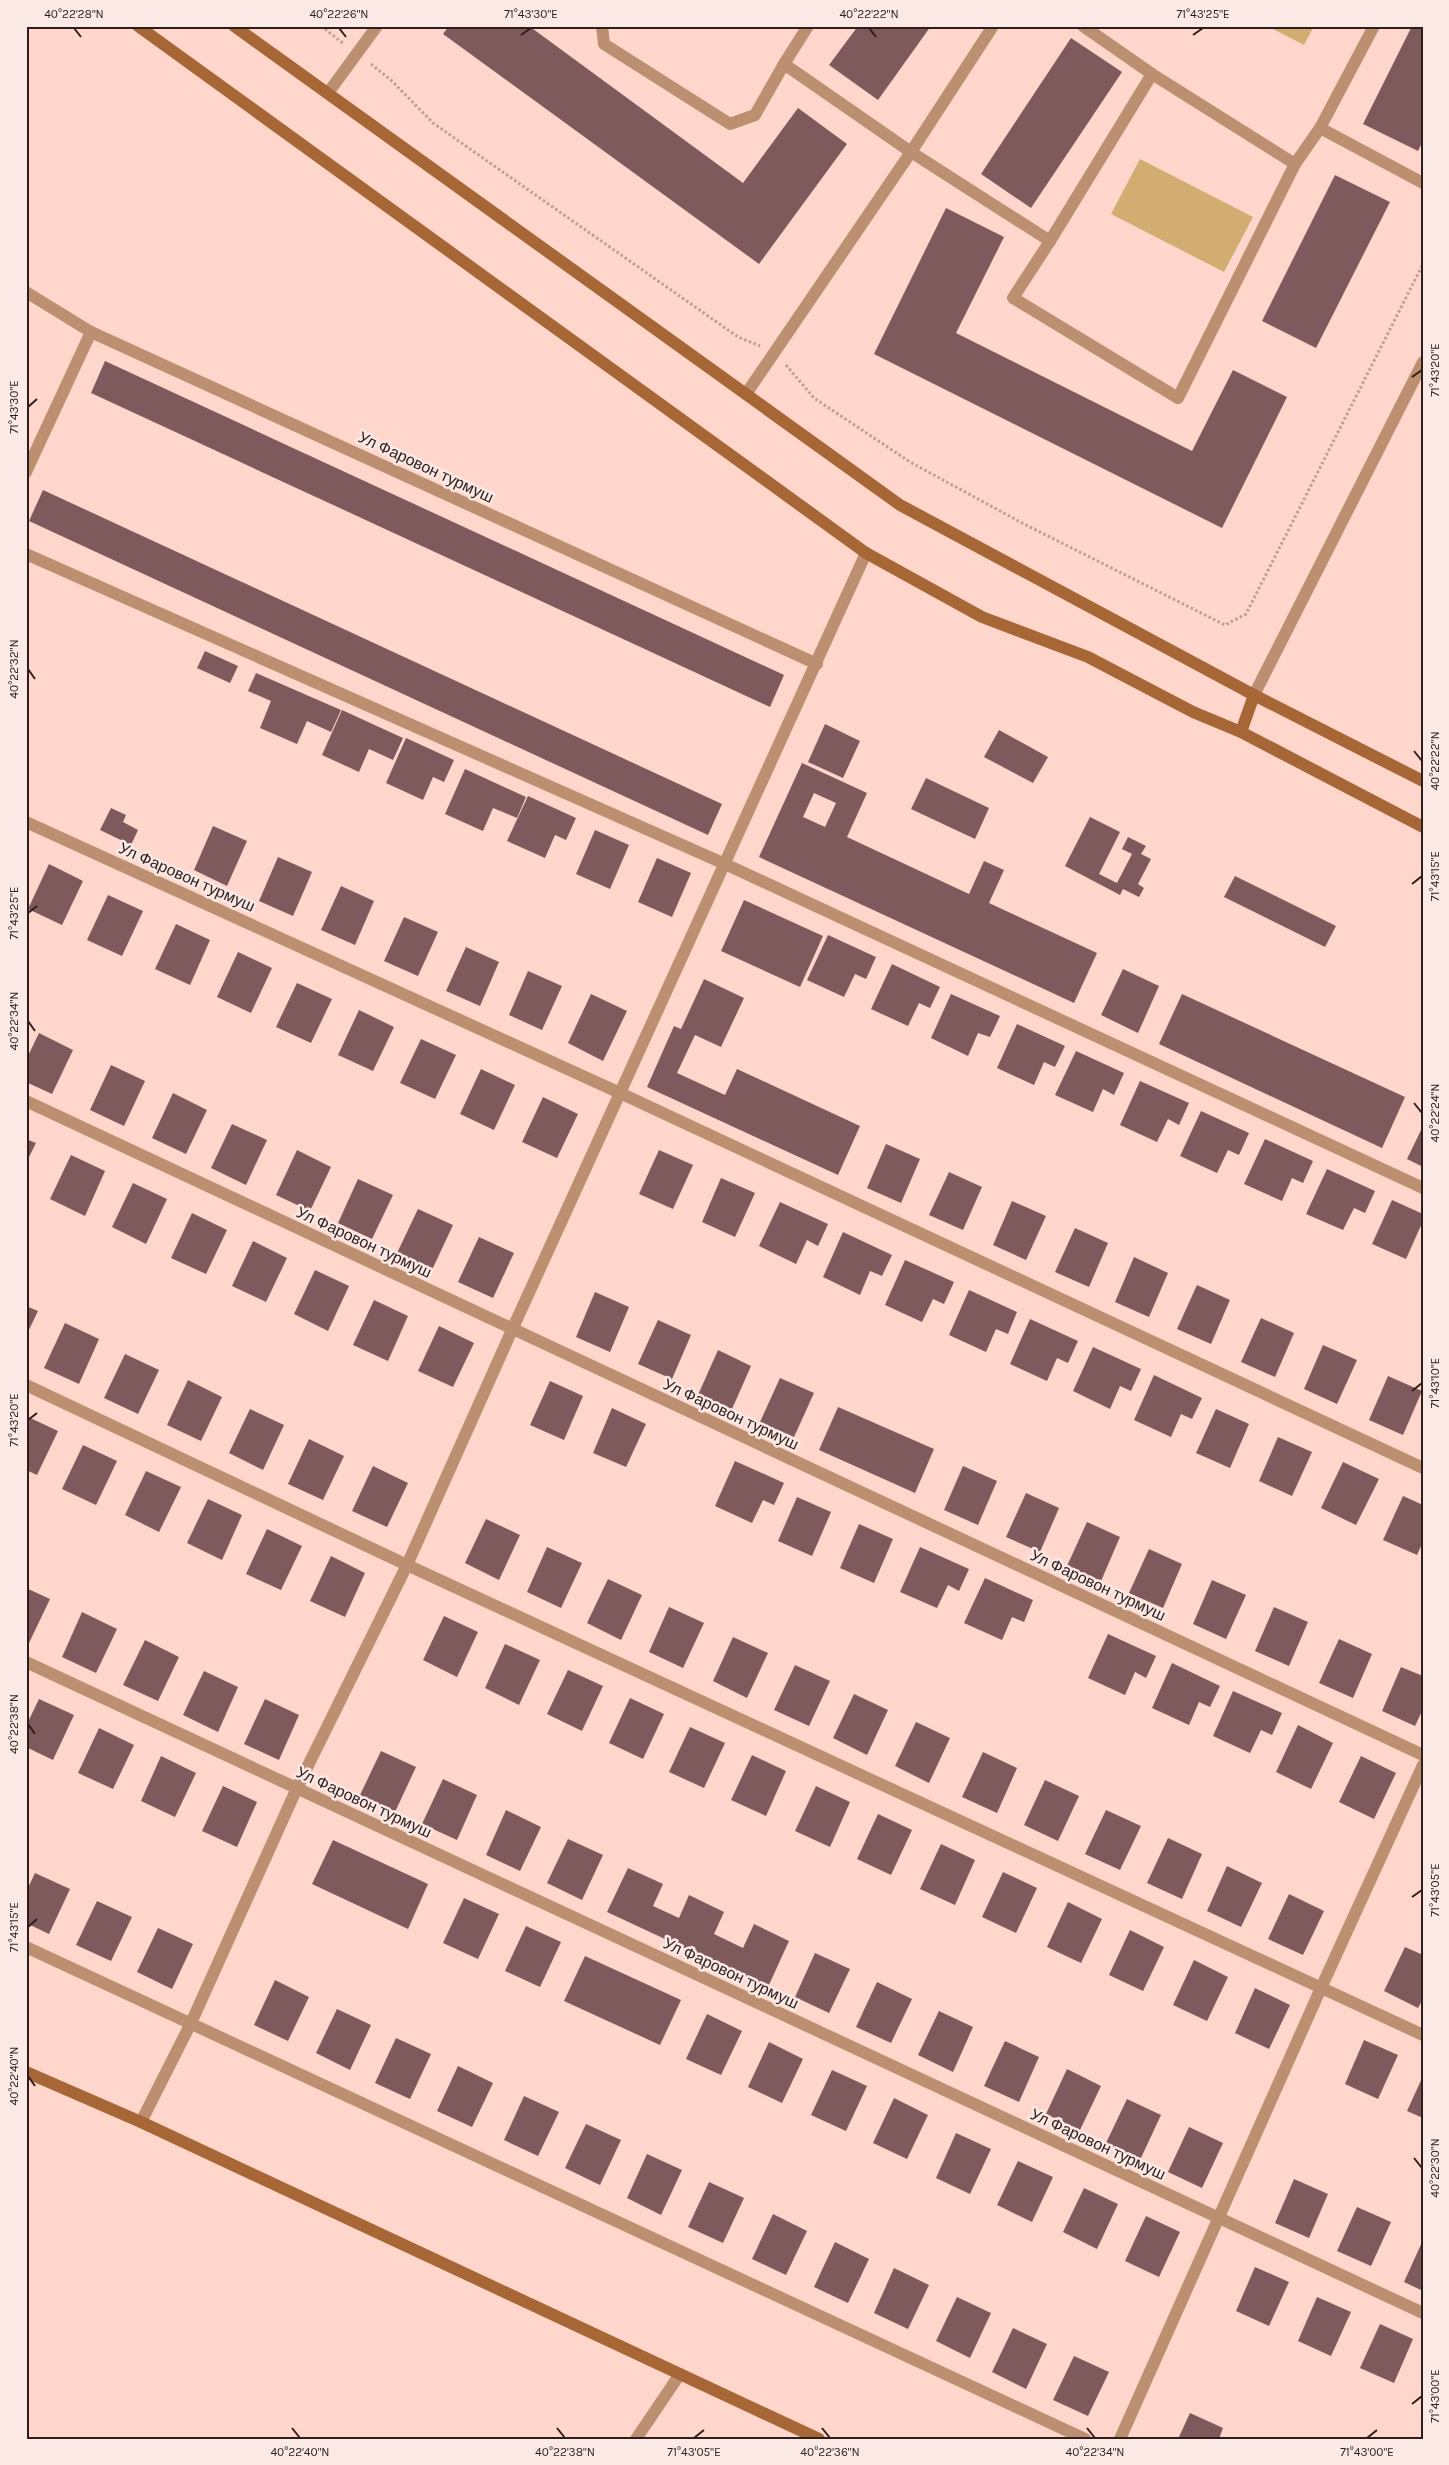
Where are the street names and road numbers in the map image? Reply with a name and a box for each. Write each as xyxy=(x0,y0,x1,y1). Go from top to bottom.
street label: Ул Фаровон турмуш xyxy=(355,427,497,507)
street label: Ул Фаровон турмуш xyxy=(116,838,258,916)
street label: Ул Фаровон турмуш xyxy=(293,1202,435,1282)
street label: Ул Фаровон турмуш xyxy=(660,1374,802,1454)
street label: Ул Фаровон турмуш xyxy=(1027,1545,1169,1625)
street label: Ул Фаровон турмуш xyxy=(293,1762,435,1842)
street label: Ул Фаровон турмуш xyxy=(660,1933,802,2013)
street label: Ул Фаровон турмуш xyxy=(1027,2104,1169,2184)

